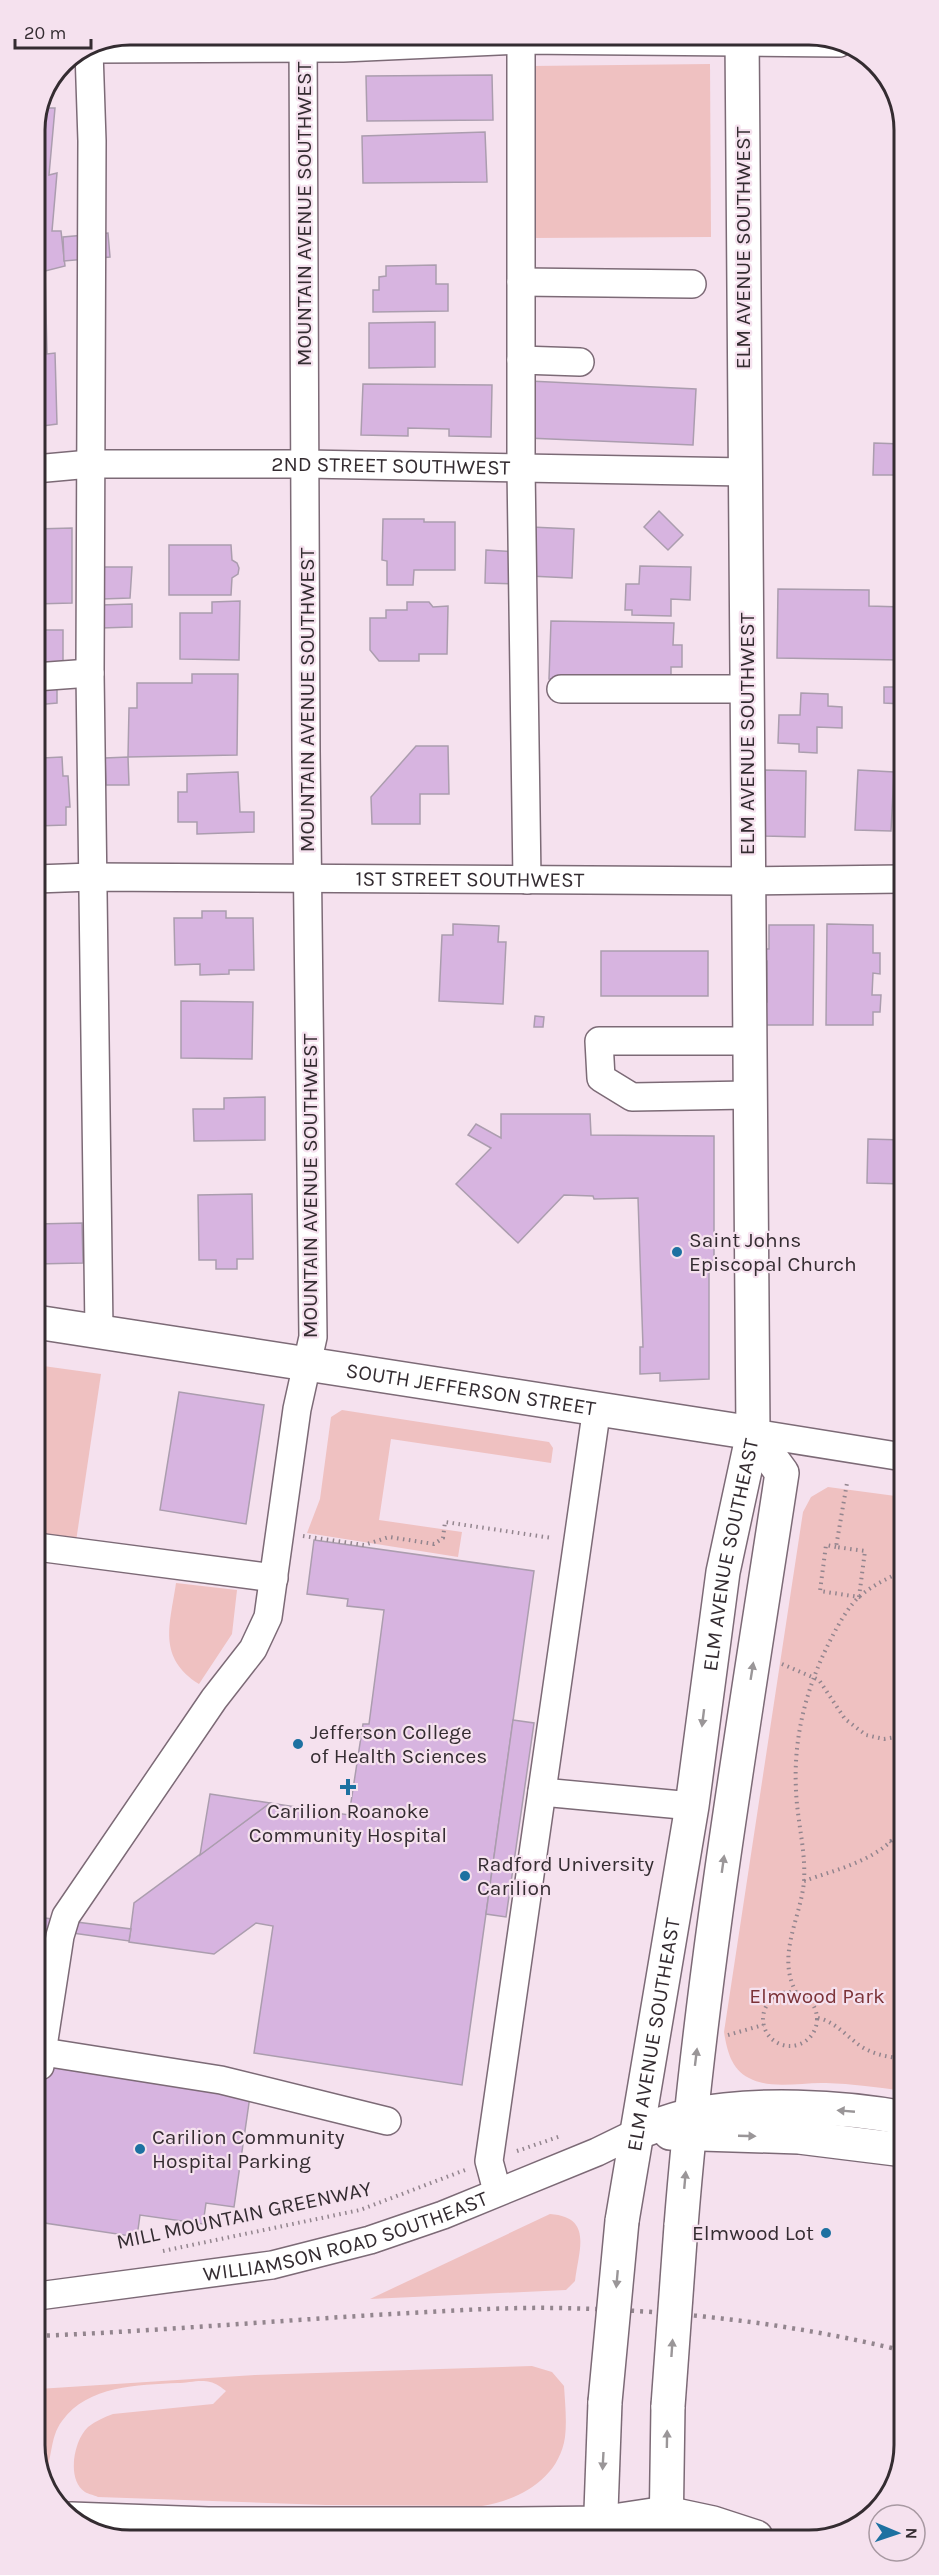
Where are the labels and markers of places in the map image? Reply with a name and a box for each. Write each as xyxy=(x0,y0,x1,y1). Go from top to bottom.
place label: Saint Johns Episcopal Church xyxy=(689,1228,857,1276)
marker: Saint Johns Episcopal Church xyxy=(670,1245,684,1259)
place label: Jefferson College of Health Sciences xyxy=(310,1720,487,1768)
marker: Jefferson College of Health Sciences xyxy=(291,1737,305,1751)
marker: Carilion Roanoke Community Hospital xyxy=(339,1778,357,1796)
place label: Carilion Roanoke Community Hospital xyxy=(249,1799,447,1847)
place label: Radford University Carilion xyxy=(477,1852,654,1900)
marker: Radford University Carilion xyxy=(458,1869,472,1883)
place label: Carilion Community Hospital Parking xyxy=(152,2125,345,2173)
marker: Carilion Community Hospital Parking xyxy=(133,2142,147,2156)
place label: Elmwood Lot xyxy=(692,2221,814,2245)
marker: Elmwood Lot xyxy=(819,2226,833,2240)

